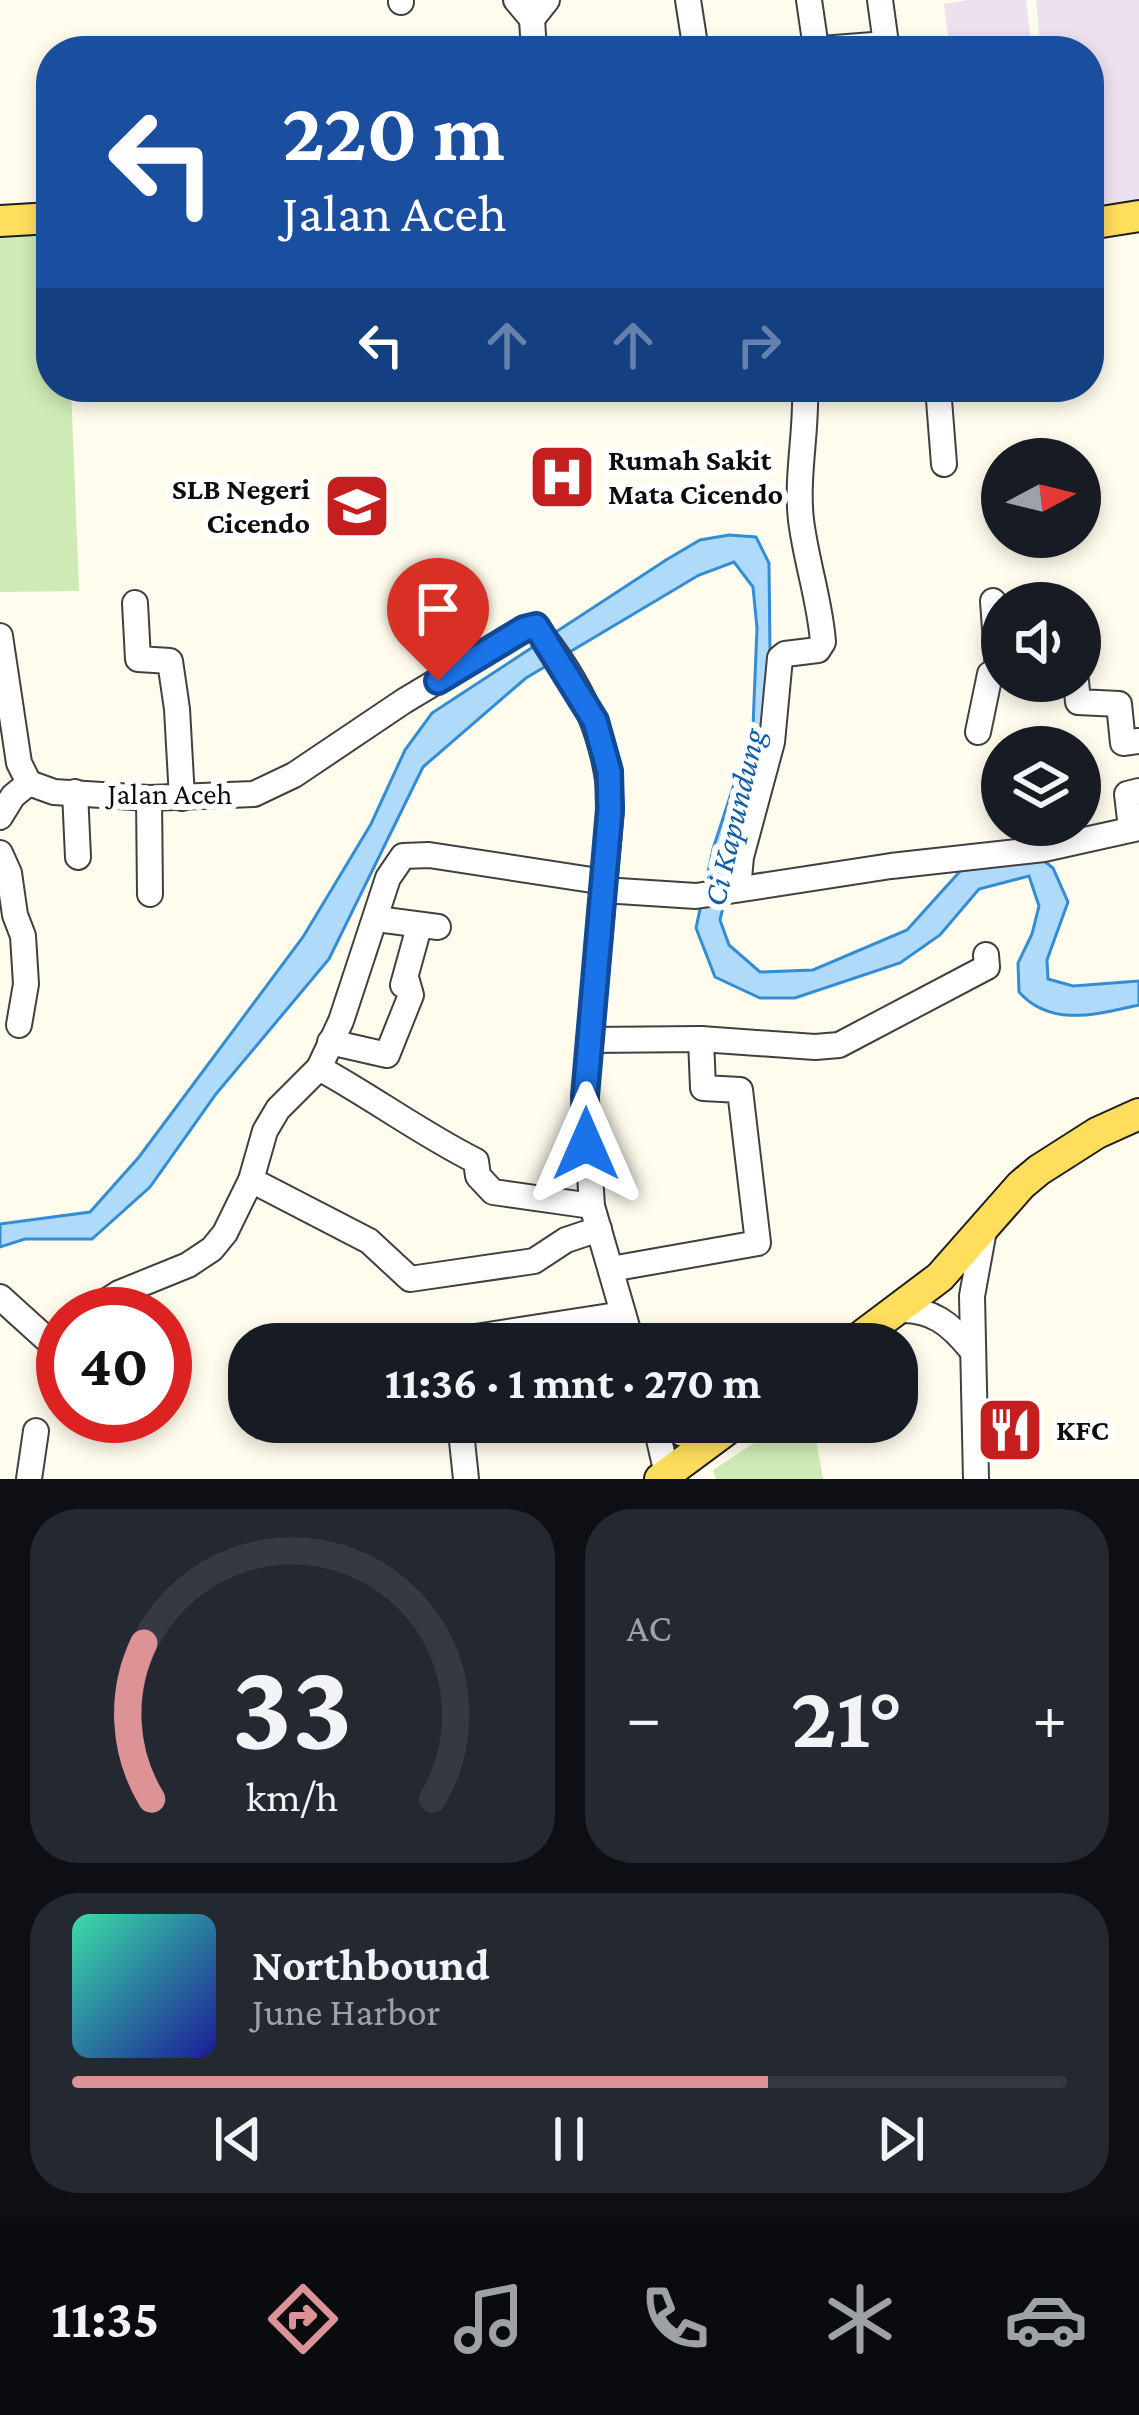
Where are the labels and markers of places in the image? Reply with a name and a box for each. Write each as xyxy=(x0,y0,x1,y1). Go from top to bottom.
hospital icon: Rumah Sakit Mata Cicendo xyxy=(527,442,597,512)
place label: Rumah Sakit Mata Cicendo xyxy=(608,443,783,510)
school or university icon: SLB Negeri Cicendo xyxy=(322,471,392,541)
place label: SLB Negeri Cicendo xyxy=(172,472,310,539)
pin xyxy=(387,558,489,681)
restaurant icon: KFC xyxy=(975,1395,1045,1465)
place label: KFC xyxy=(1056,1413,1109,1446)

